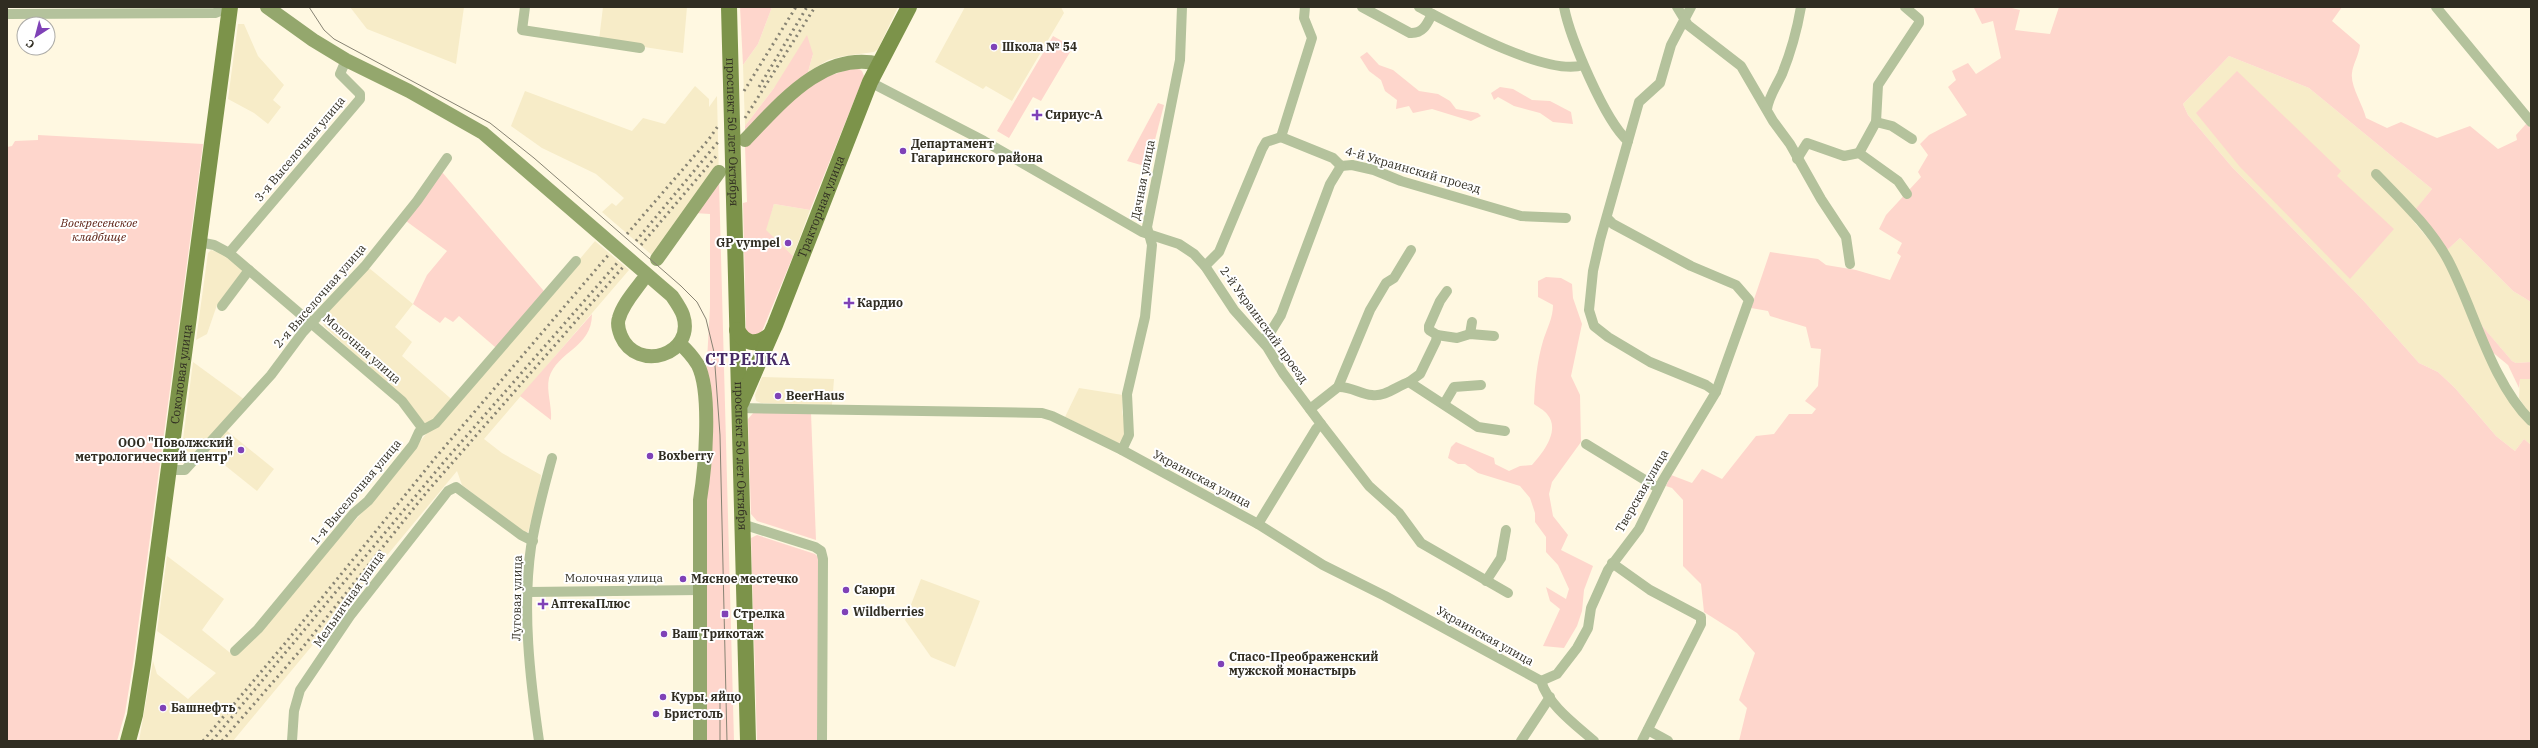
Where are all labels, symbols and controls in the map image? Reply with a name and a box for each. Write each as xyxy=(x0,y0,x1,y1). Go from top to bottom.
north arrow xyxy=(16,16,56,56)
text: С xyxy=(23,36,37,52)
place label: Школа № 54 xyxy=(1002,39,1077,54)
marker: Школа № 54 xyxy=(989,42,999,52)
street label: проспект 50 лет Октября xyxy=(723,57,742,207)
street label: 3-я Выселочная улица xyxy=(251,93,348,204)
place label: Сириус-А xyxy=(1045,107,1103,122)
marker: Сириус-А xyxy=(1032,110,1042,120)
place label: Департамент Гагаринского района xyxy=(911,136,1043,165)
street label: Дачная улица xyxy=(1127,138,1158,221)
street label: 4-й Украинский проезд xyxy=(1344,143,1483,196)
marker: Департамент Гагаринского района xyxy=(898,146,908,156)
street label: Тракторная улица xyxy=(794,153,848,260)
park label: Воскресенское кладбище xyxy=(60,215,138,244)
place label: GP vympel xyxy=(716,235,780,250)
marker: GP vympel xyxy=(783,238,793,248)
street label: 2-я Выселочная улица xyxy=(270,240,369,351)
street label: 2-й Украинский проезд xyxy=(1217,264,1312,386)
place label: Кардио xyxy=(857,295,903,310)
marker: Кардио xyxy=(844,298,854,308)
street label: Молочная улица xyxy=(320,311,405,387)
street label: Соколовая улица xyxy=(167,323,195,425)
district label: СТРЕЛКА xyxy=(705,349,791,369)
street label: проспект 50 лет Октября xyxy=(732,381,751,530)
place label: BeerHaus xyxy=(786,388,844,403)
marker: BeerHaus xyxy=(773,391,783,401)
place label: ООО "Поволжский метрологический центр" xyxy=(75,435,233,464)
street label: 1-я Выселочная улица xyxy=(307,436,404,547)
marker: ООО "Поволжский метрологический центр" xyxy=(236,445,246,455)
street label: Украинская улица xyxy=(1151,446,1254,511)
street label: Тверская улица xyxy=(1612,446,1672,535)
place label: Boxberry xyxy=(658,448,714,463)
marker: Boxberry xyxy=(645,451,655,461)
street label: Мельничная улица xyxy=(310,547,388,650)
street label: Луговая улица xyxy=(508,555,525,641)
street label: Молочная улица xyxy=(565,570,664,585)
place label: Мясное местечко xyxy=(691,571,798,586)
marker: Мясное местечко xyxy=(678,574,688,584)
place label: Саюри xyxy=(854,582,895,597)
marker: Саюри xyxy=(841,585,851,595)
place label: АптекаПлюс xyxy=(551,596,631,611)
marker: АптекаПлюс xyxy=(538,599,548,609)
street label: Украинская улица xyxy=(1434,603,1537,669)
place label: Wildberries xyxy=(853,604,924,619)
place label: Стрелка xyxy=(733,606,785,621)
marker: Wildberries xyxy=(840,607,850,617)
marker: Стрелка xyxy=(720,609,730,619)
place label: Ваш Трикотаж xyxy=(672,626,764,641)
marker: Ваш Трикотаж xyxy=(659,629,669,639)
place label: Спасо-Преображенский мужской монастырь xyxy=(1229,649,1379,678)
marker: Спасо-Преображенский мужской монастырь xyxy=(1216,659,1226,669)
place label: Куры, яйцо xyxy=(671,689,741,704)
marker: Куры, яйцо xyxy=(658,692,668,702)
place label: Башнефть xyxy=(171,700,236,715)
marker: Башнефть xyxy=(158,703,168,713)
place label: Бристоль xyxy=(664,706,723,721)
marker: Бристоль xyxy=(651,709,661,719)

